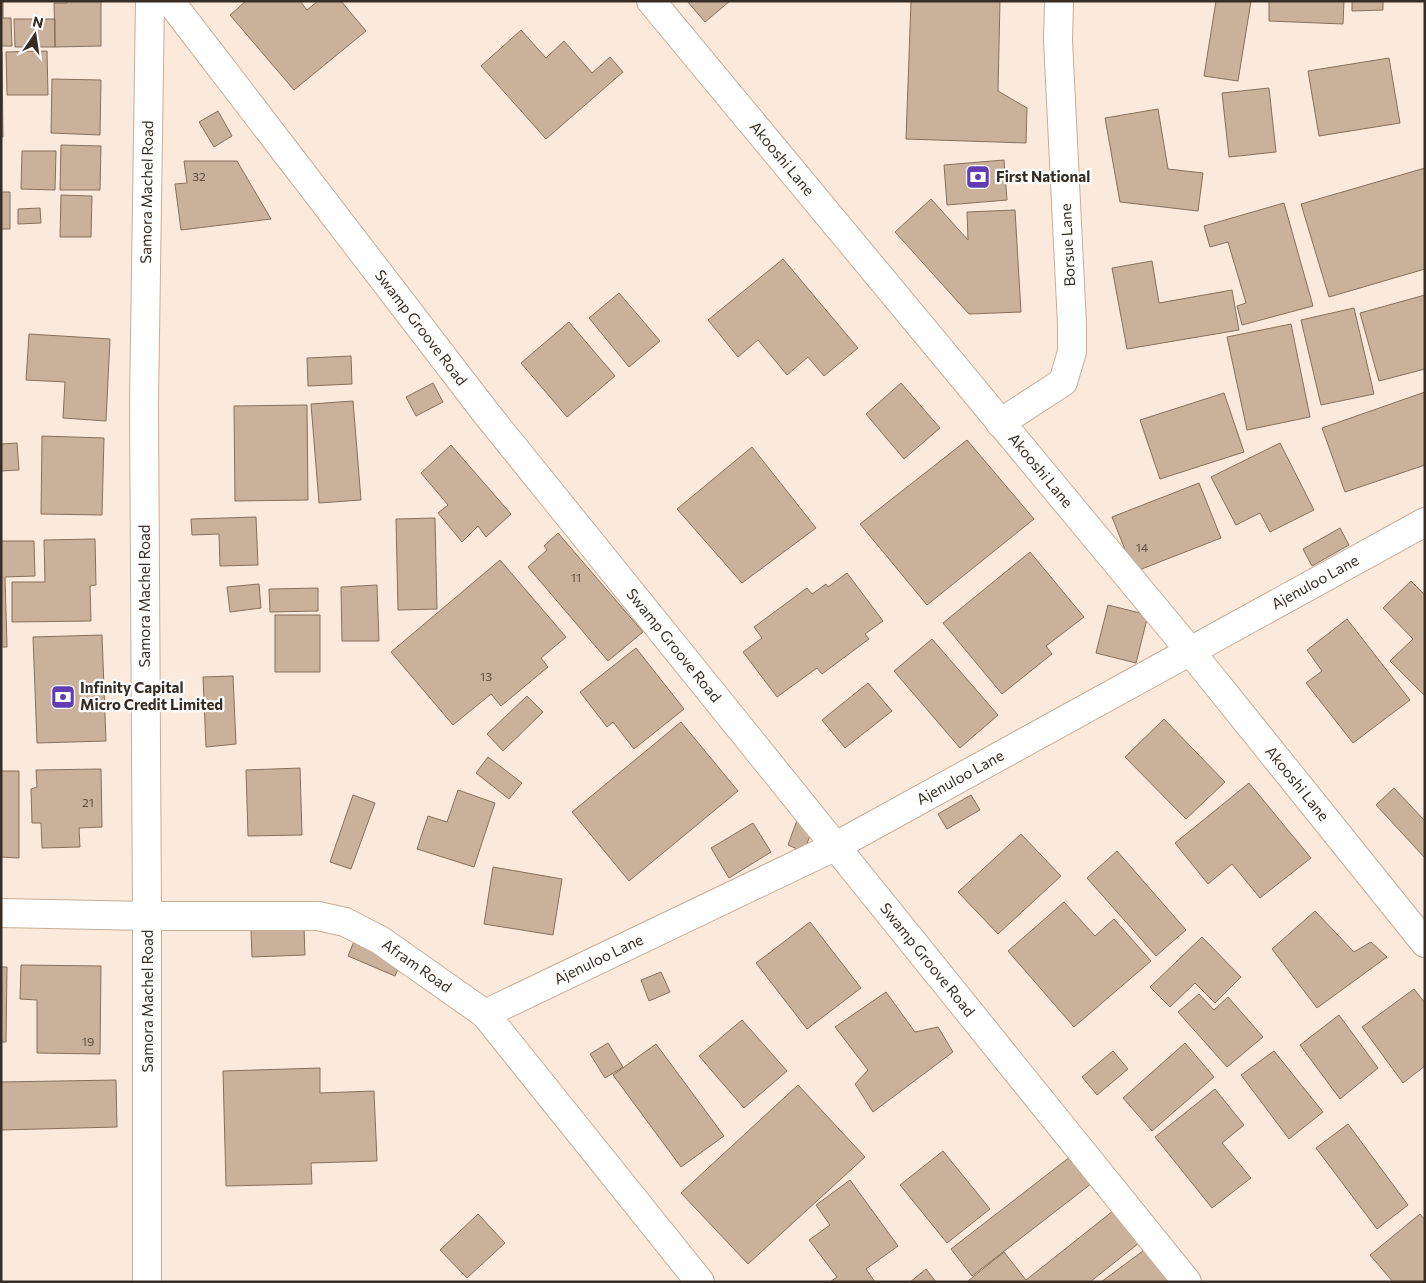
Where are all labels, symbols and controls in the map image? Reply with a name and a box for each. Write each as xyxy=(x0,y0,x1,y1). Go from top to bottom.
north arrow xyxy=(10,10,60,60)
text: N xyxy=(31,12,45,31)
street label: Akooshi Lane xyxy=(747,117,819,199)
street label: Samora Machel Road xyxy=(136,120,156,264)
bank icon: First National xyxy=(965,164,991,190)
place label: First National xyxy=(996,167,1090,185)
house number: 32 xyxy=(192,169,206,183)
street label: Borsue Lane xyxy=(1056,203,1078,287)
street label: Swamp Groove Road xyxy=(372,266,472,389)
street label: Akooshi Lane xyxy=(1005,429,1077,511)
street label: Samora Machel Road xyxy=(135,525,153,667)
house number: 14 xyxy=(1136,540,1148,554)
street label: Ajenuloo Lane xyxy=(1268,550,1361,613)
house number: 11 xyxy=(571,570,581,584)
street label: Swamp Groove Road xyxy=(623,584,726,705)
house number: 13 xyxy=(480,669,492,683)
place label: Infinity Capital Micro Credit Limited xyxy=(80,678,223,713)
bank icon: Infinity Capital Micro Credit Limited xyxy=(50,684,76,710)
street label: Akooshi Lane xyxy=(1262,742,1333,824)
street label: Ajenuloo Lane xyxy=(913,746,1007,808)
house number: 21 xyxy=(82,795,94,809)
street label: Swamp Groove Road xyxy=(877,899,979,1020)
street label: Samora Machel Road xyxy=(138,930,156,1072)
street label: Ajenuloo Lane xyxy=(551,930,646,988)
street label: Afram Road xyxy=(379,934,456,996)
house number: 19 xyxy=(82,1034,94,1048)

